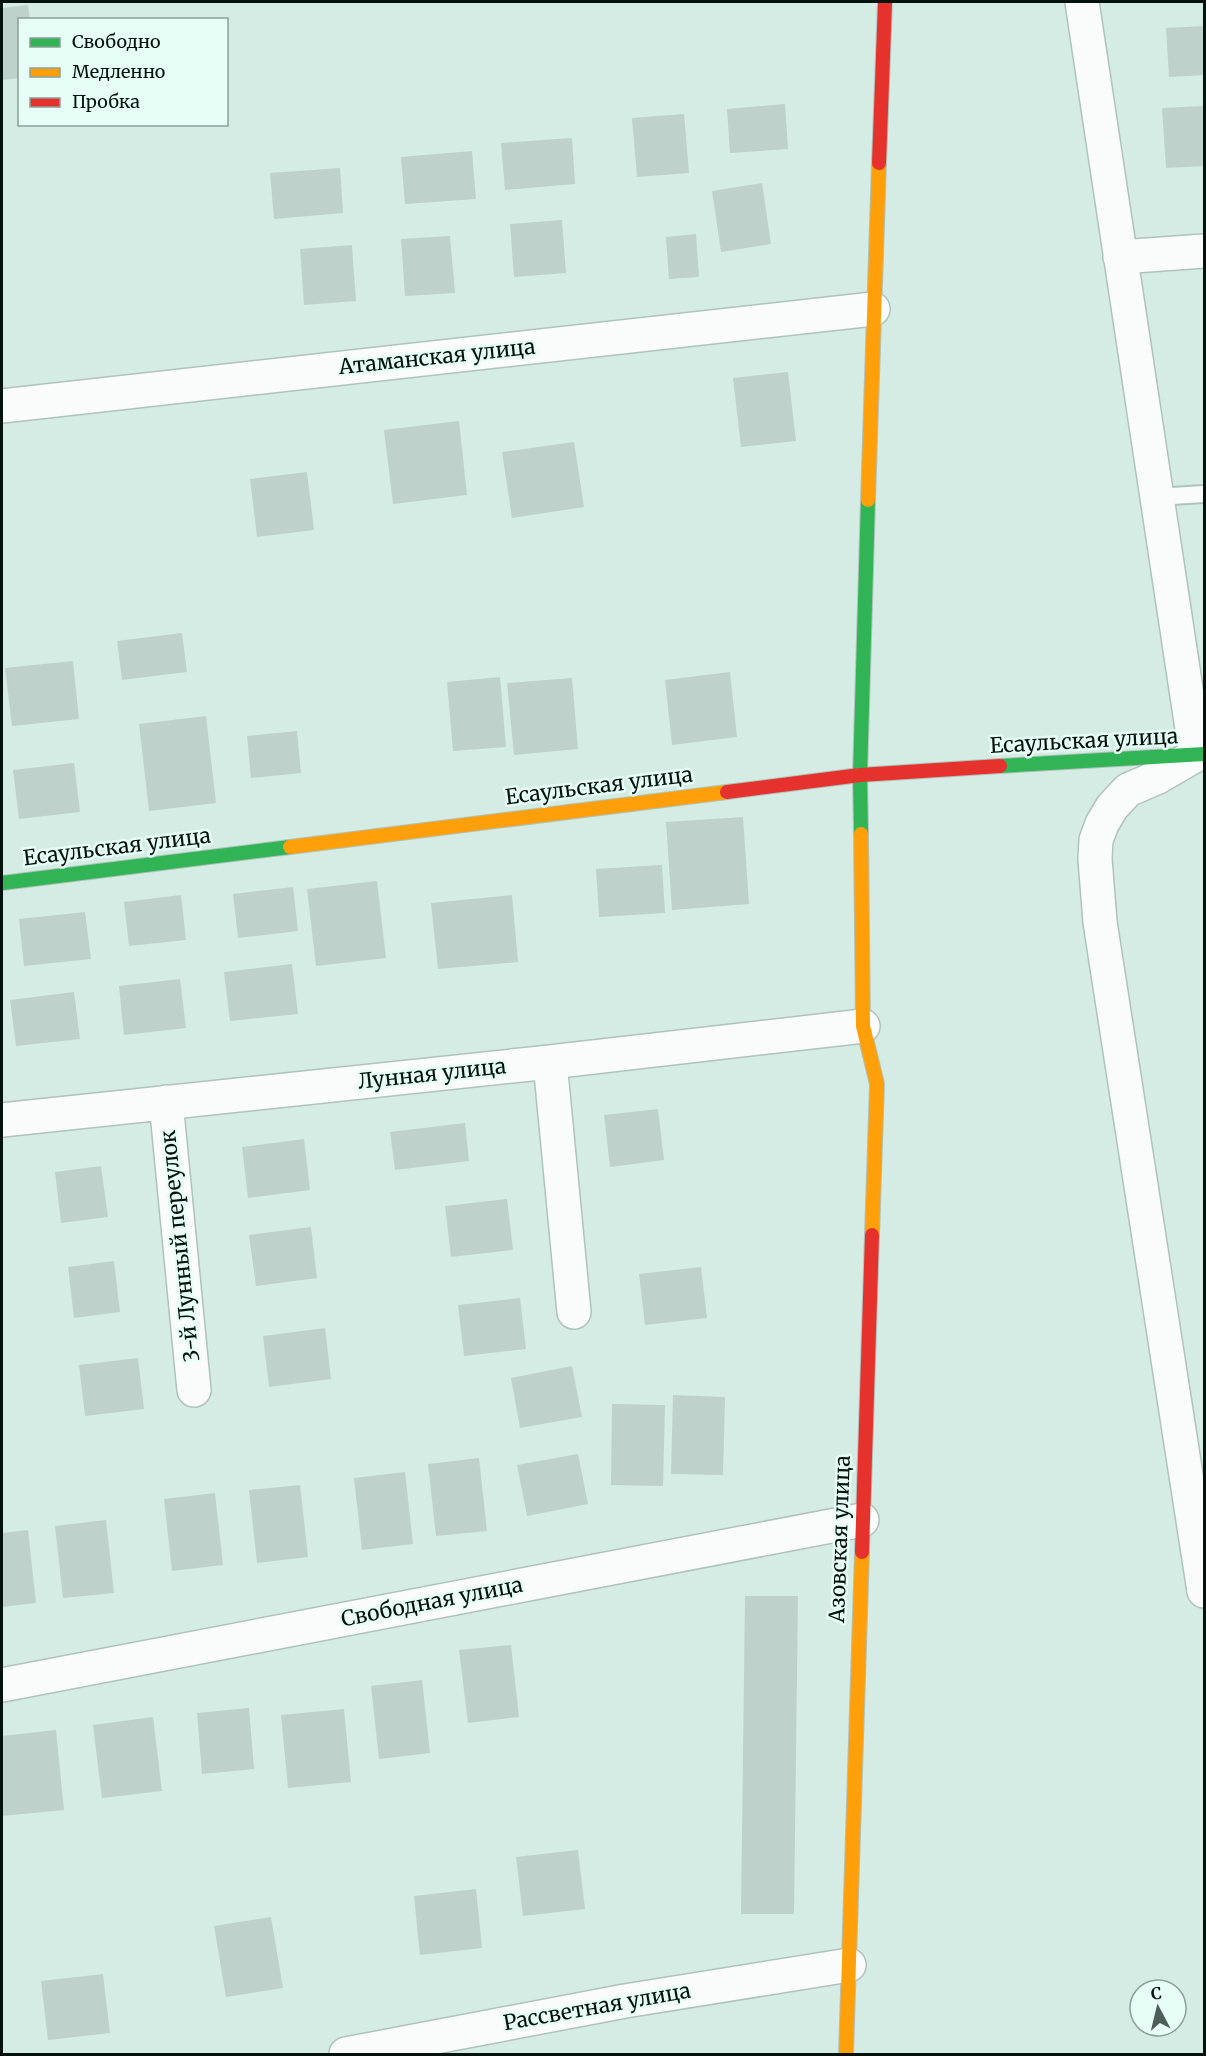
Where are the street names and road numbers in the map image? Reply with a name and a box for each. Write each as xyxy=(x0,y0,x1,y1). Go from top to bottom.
street label: Атаманская улица xyxy=(336,333,537,380)
street label: Есаульская улица xyxy=(989,722,1179,759)
street label: Есаульская улица xyxy=(504,761,694,810)
street label: Есаульская улица xyxy=(22,822,212,871)
street label: Лунная улица xyxy=(357,1052,507,1095)
street label: 3-й Лунный переулок xyxy=(154,1129,205,1363)
street label: Азовская улица xyxy=(823,1455,856,1624)
street label: Свободная улица xyxy=(339,1571,525,1632)
street label: Рассветная улица xyxy=(501,1977,693,2036)

